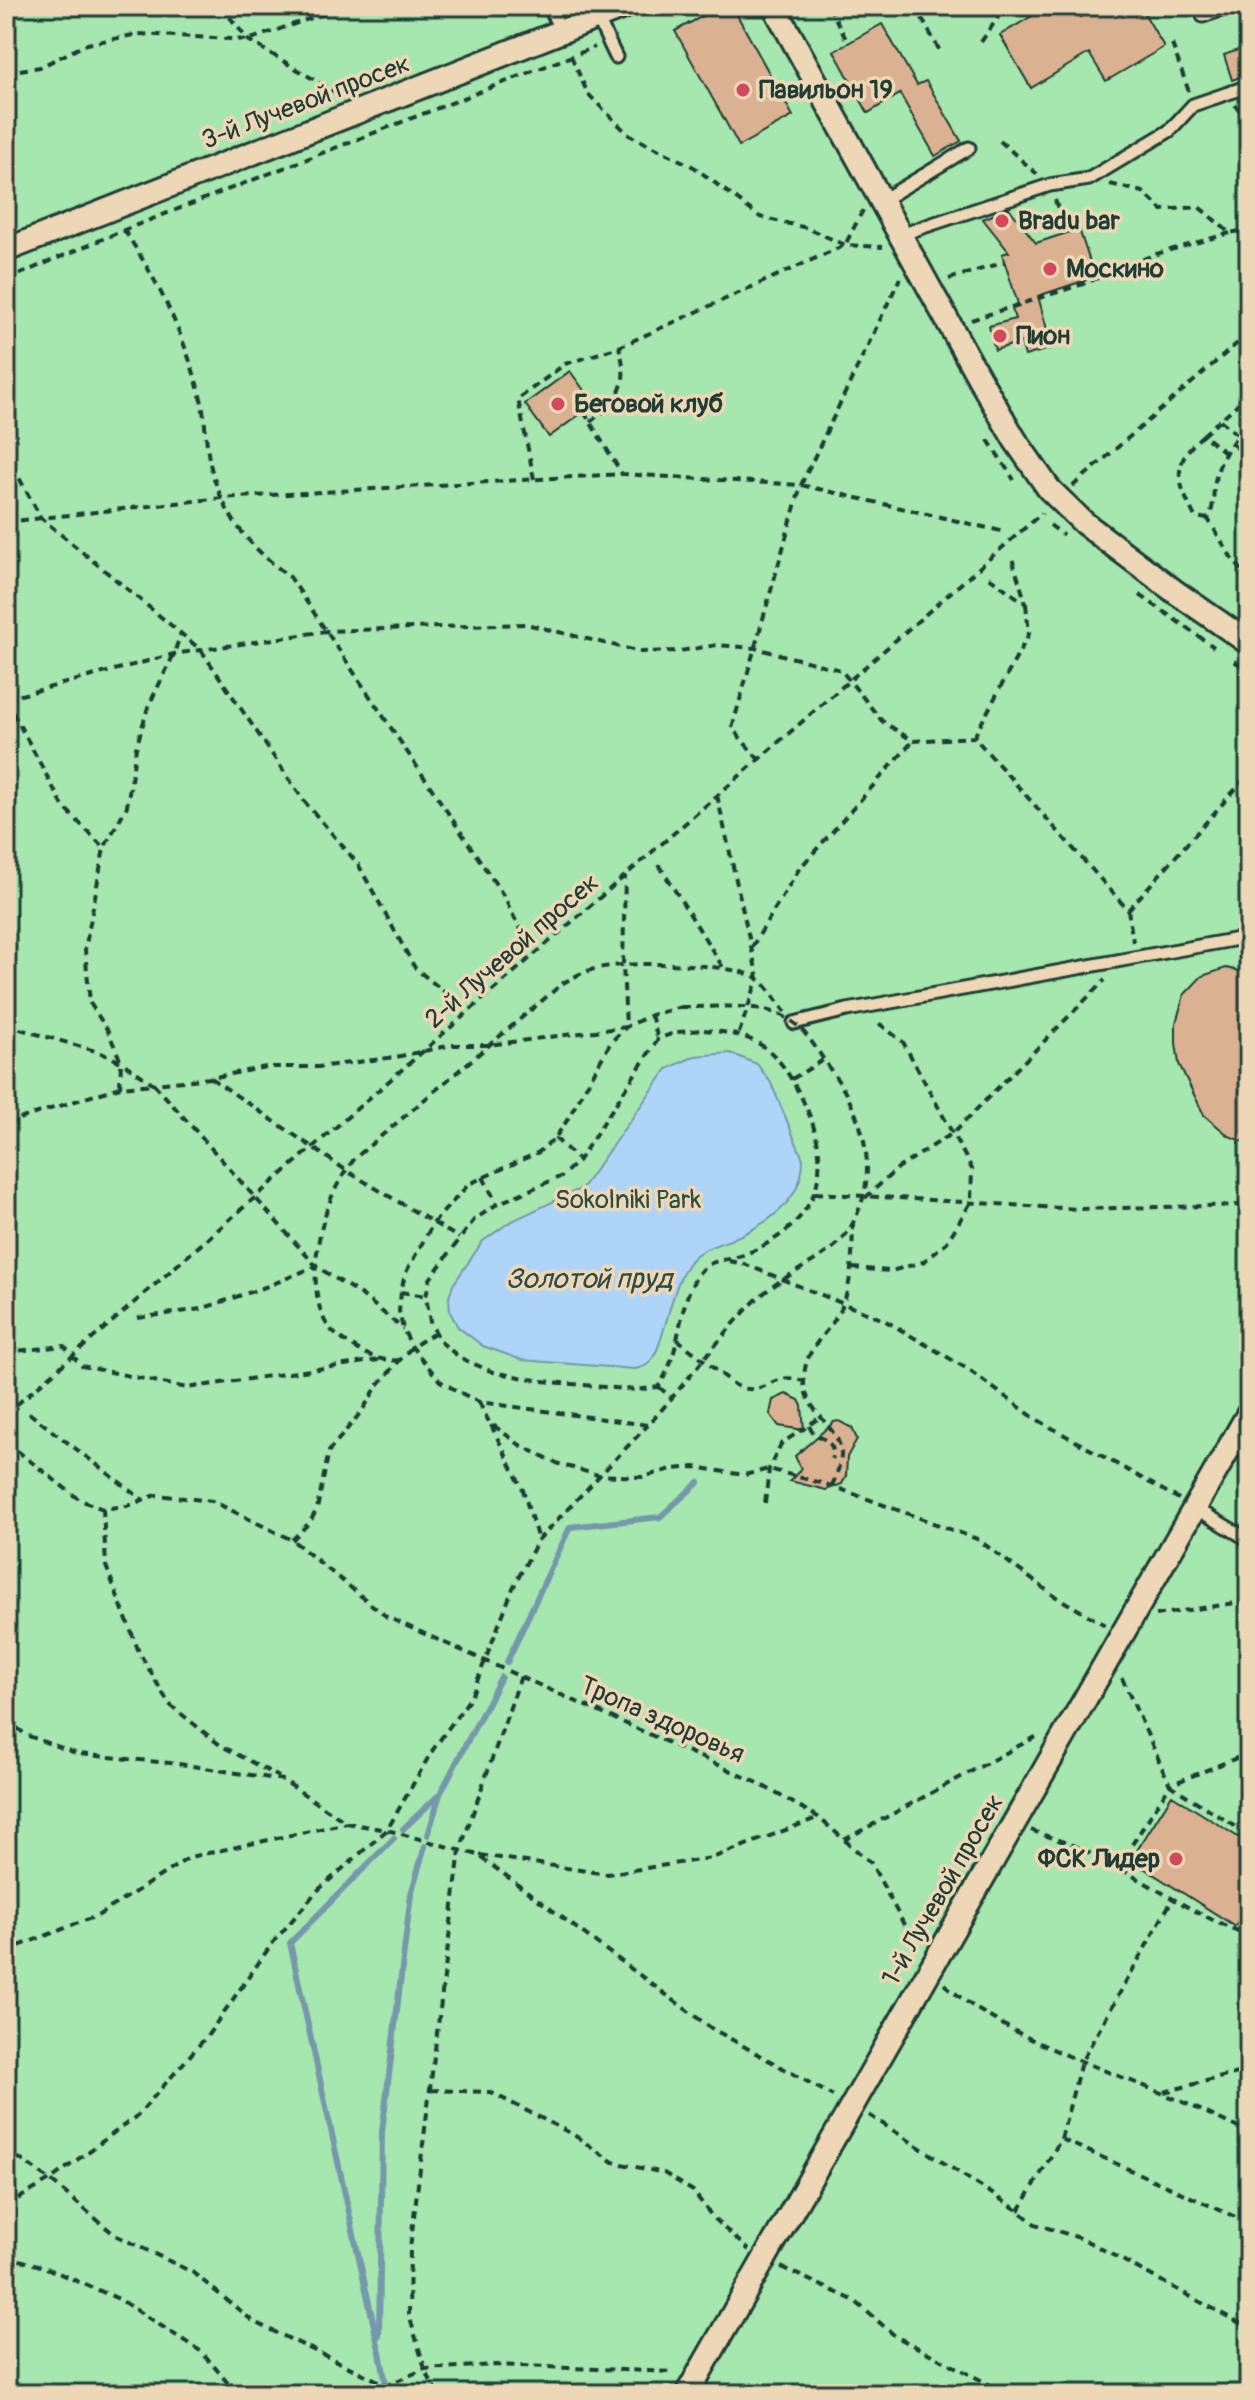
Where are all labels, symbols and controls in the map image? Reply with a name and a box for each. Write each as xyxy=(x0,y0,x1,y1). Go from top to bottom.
street label: 3-й Лучевой просек xyxy=(197,48,415,156)
place label: Павильон 19 xyxy=(759,74,893,106)
marker: Павильон 19 xyxy=(734,81,752,99)
place label: Bradu bar xyxy=(1018,205,1120,237)
marker: Bradu bar xyxy=(993,212,1011,230)
place label: Москино xyxy=(1066,253,1164,285)
marker: Москино xyxy=(1041,260,1059,278)
place label: Пион xyxy=(1016,320,1070,352)
marker: Пион xyxy=(991,327,1009,345)
place label: Беговой клуб xyxy=(574,388,723,420)
marker: Беговой клуб xyxy=(549,395,567,413)
street label: 2-й Лучевой просек xyxy=(418,867,606,1035)
park label: Sokolniki Park xyxy=(555,1184,701,1216)
water label: Золотой пруд xyxy=(506,1262,674,1297)
street label: Тропа здоровья xyxy=(575,1669,749,1771)
street label: 1-й Лучевой просек xyxy=(875,1789,1011,1991)
place label: ФСК Лидер xyxy=(1037,1843,1160,1875)
marker: ФСК Лидер xyxy=(1167,1850,1185,1868)

